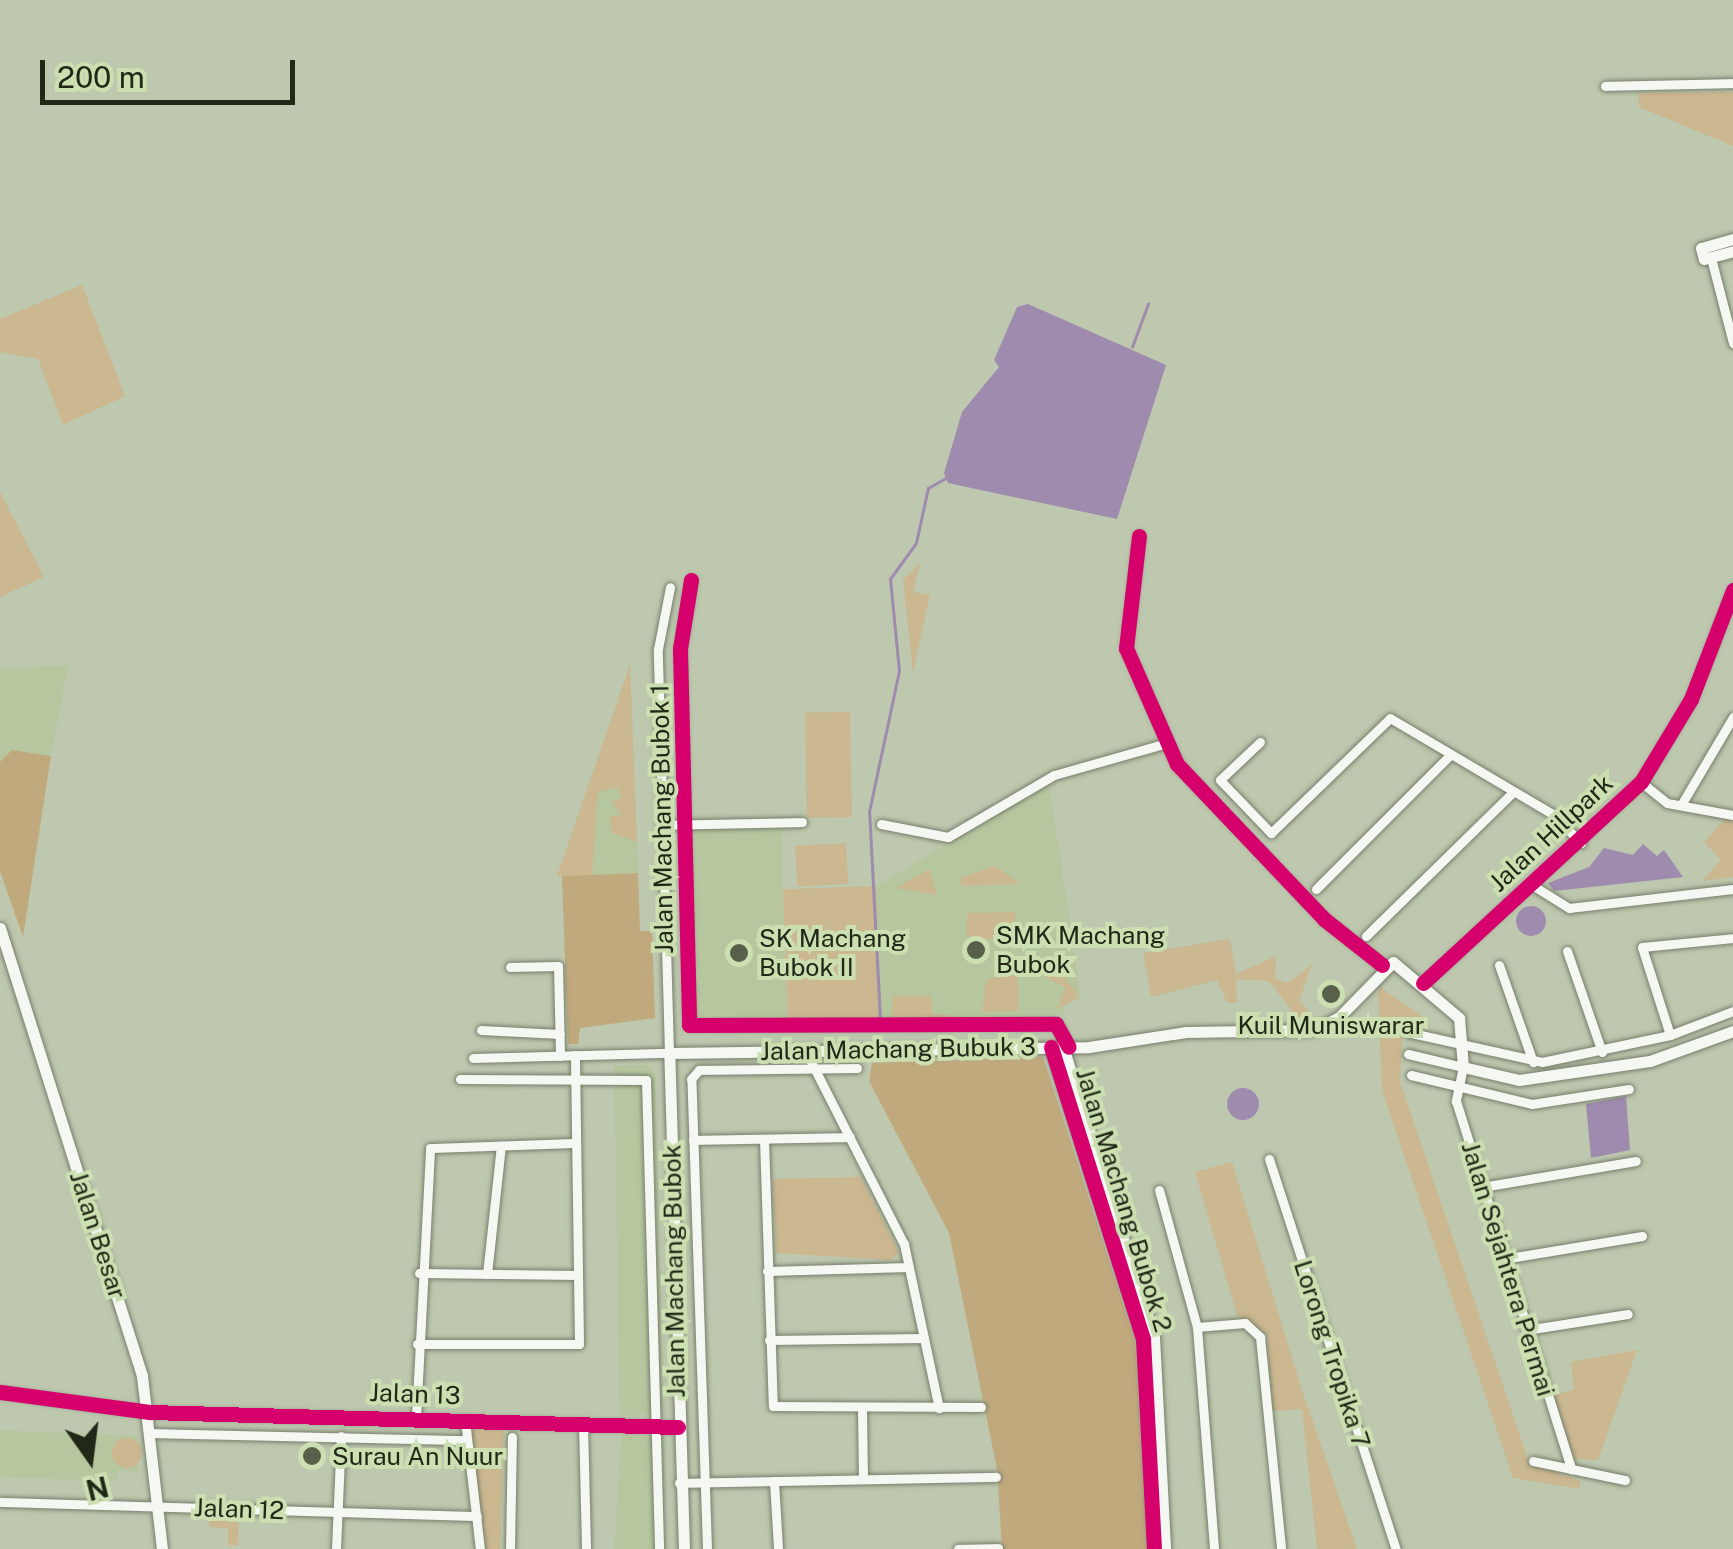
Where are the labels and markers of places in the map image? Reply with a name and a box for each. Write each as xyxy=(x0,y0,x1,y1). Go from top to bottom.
place label: SMK Machang Bubok xyxy=(996,921,1165,980)
place label: SK Machang Bubok II xyxy=(759,924,906,983)
marker: SMK Machang Bubok xyxy=(965,939,987,961)
marker: SK Machang Bubok II xyxy=(728,942,750,964)
marker: Kuil Muniswarar xyxy=(1320,983,1342,1005)
place label: Kuil Muniswarar xyxy=(1238,1010,1424,1040)
place label: Surau An Nuur xyxy=(332,1441,503,1471)
marker: Surau An Nuur xyxy=(301,1445,323,1467)

